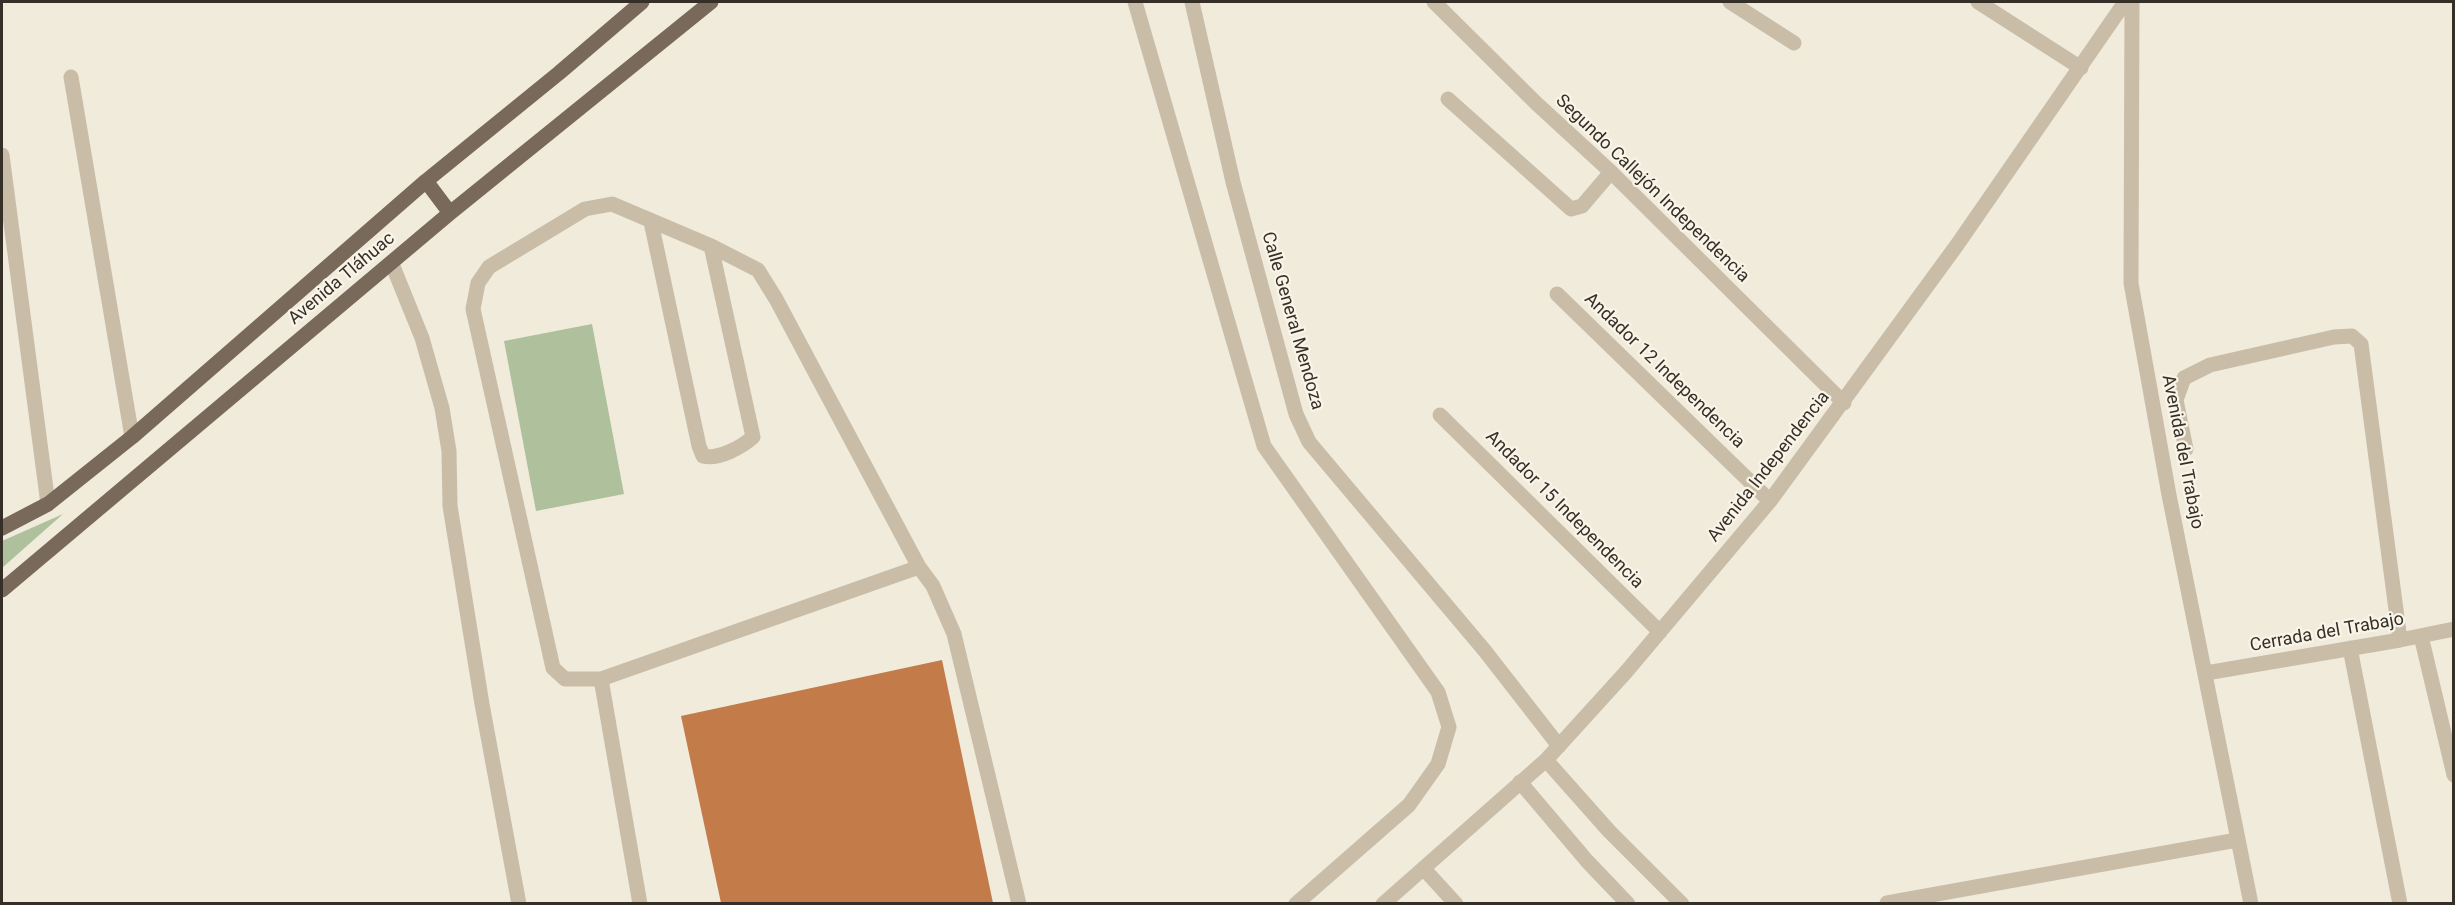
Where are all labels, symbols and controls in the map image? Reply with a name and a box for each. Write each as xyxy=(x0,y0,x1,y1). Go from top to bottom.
street label: Segundo Callejón Independencia xyxy=(1551,91,1753,287)
street label: Avenida Tláhuac xyxy=(284,228,400,330)
street label: Calle General Mendoza xyxy=(1256,230,1328,412)
street label: Andador 12 Independencia xyxy=(1579,289,1749,453)
street label: Avenida del Trabajo xyxy=(2156,373,2208,531)
street label: Avenida Independencia xyxy=(1703,387,1835,547)
street label: Andador 15 Independencia xyxy=(1480,426,1648,594)
street label: Cerrada del Trabajo xyxy=(2248,609,2406,657)

